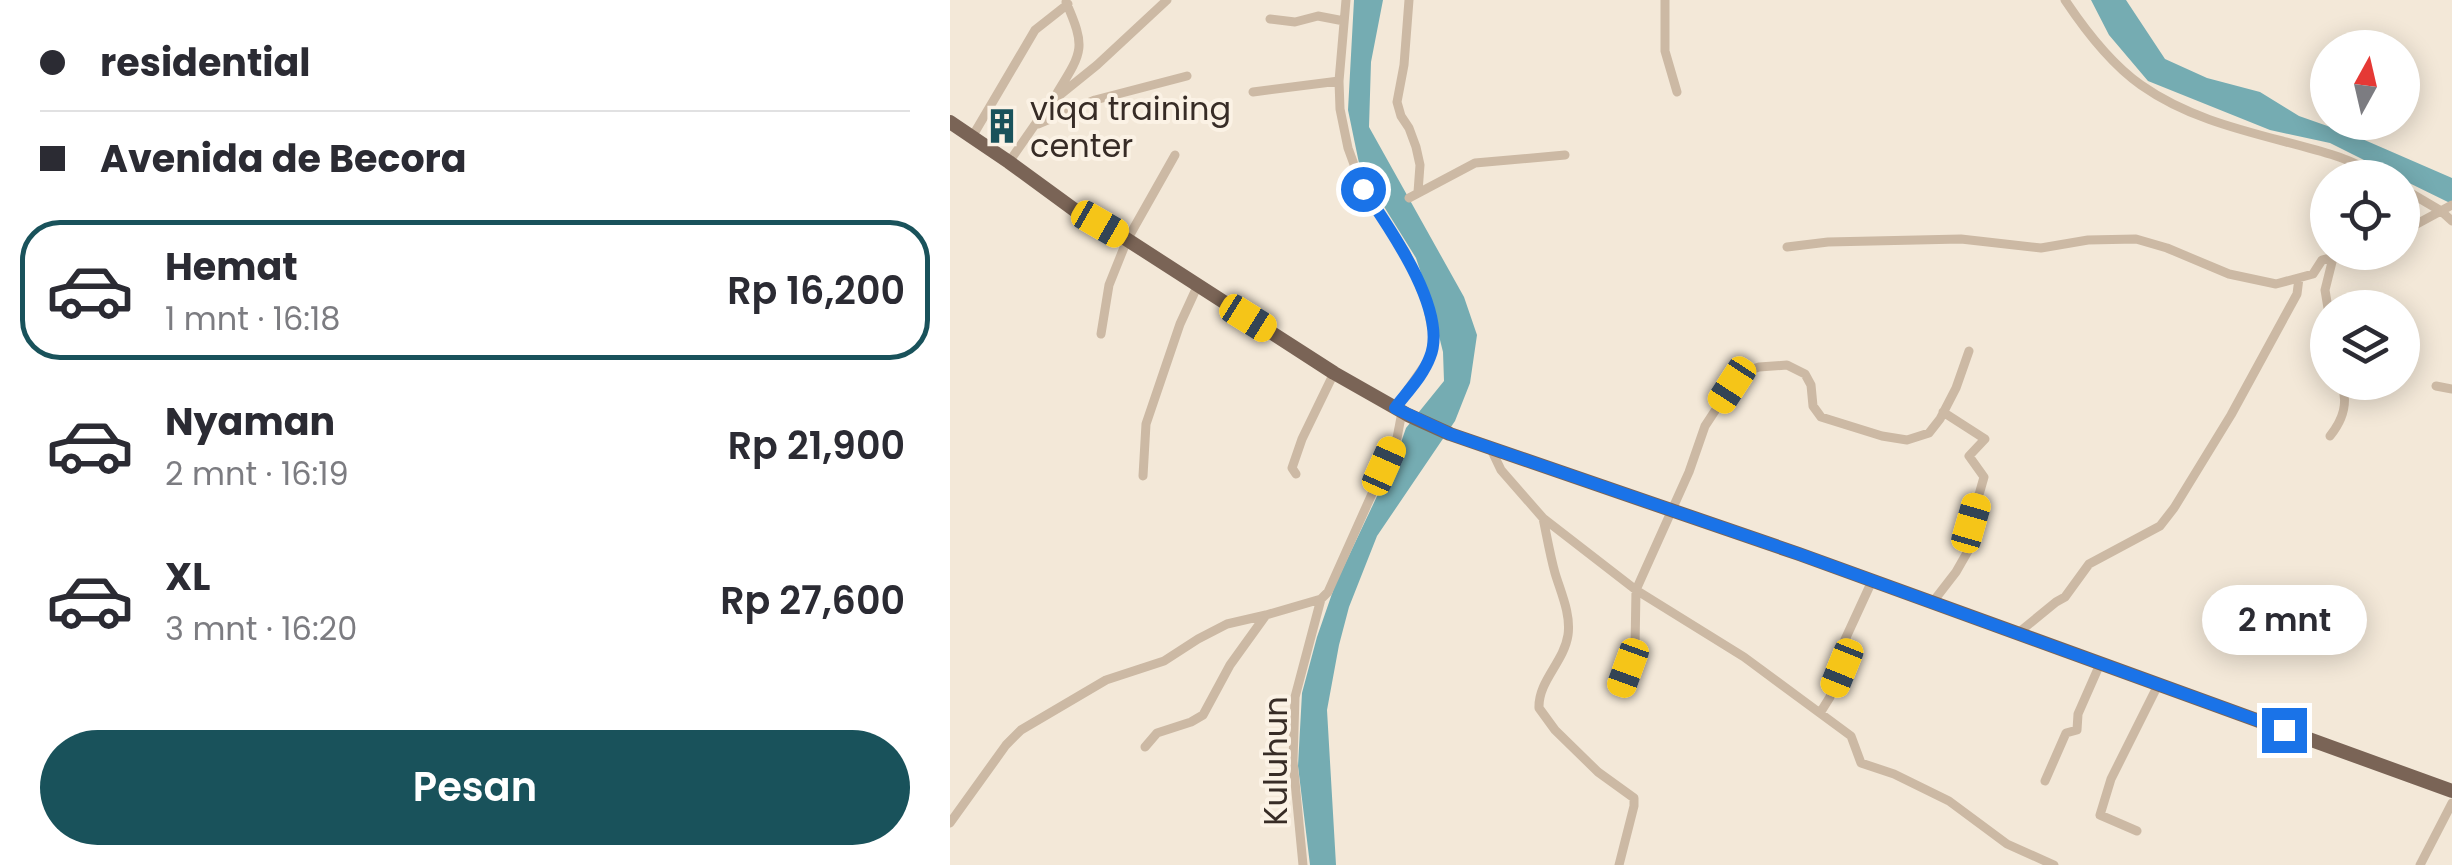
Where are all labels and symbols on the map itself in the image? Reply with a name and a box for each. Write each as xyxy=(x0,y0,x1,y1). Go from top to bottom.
north arrow xyxy=(2310,30,2420,140)
place label: viqa training center xyxy=(1030,86,1231,168)
building icon: viqa training center xyxy=(983,107,1021,145)
route start xyxy=(1341,167,1386,212)
car xyxy=(1067,196,1133,252)
car xyxy=(1215,289,1281,347)
car xyxy=(1703,352,1761,418)
car xyxy=(1358,432,1410,500)
car xyxy=(1948,490,1994,556)
callout: 2 mnt xyxy=(2202,585,2366,655)
car xyxy=(1604,635,1652,701)
car xyxy=(1817,635,1867,701)
street label: Kuluhun xyxy=(1253,696,1298,826)
route end xyxy=(2262,708,2307,753)

